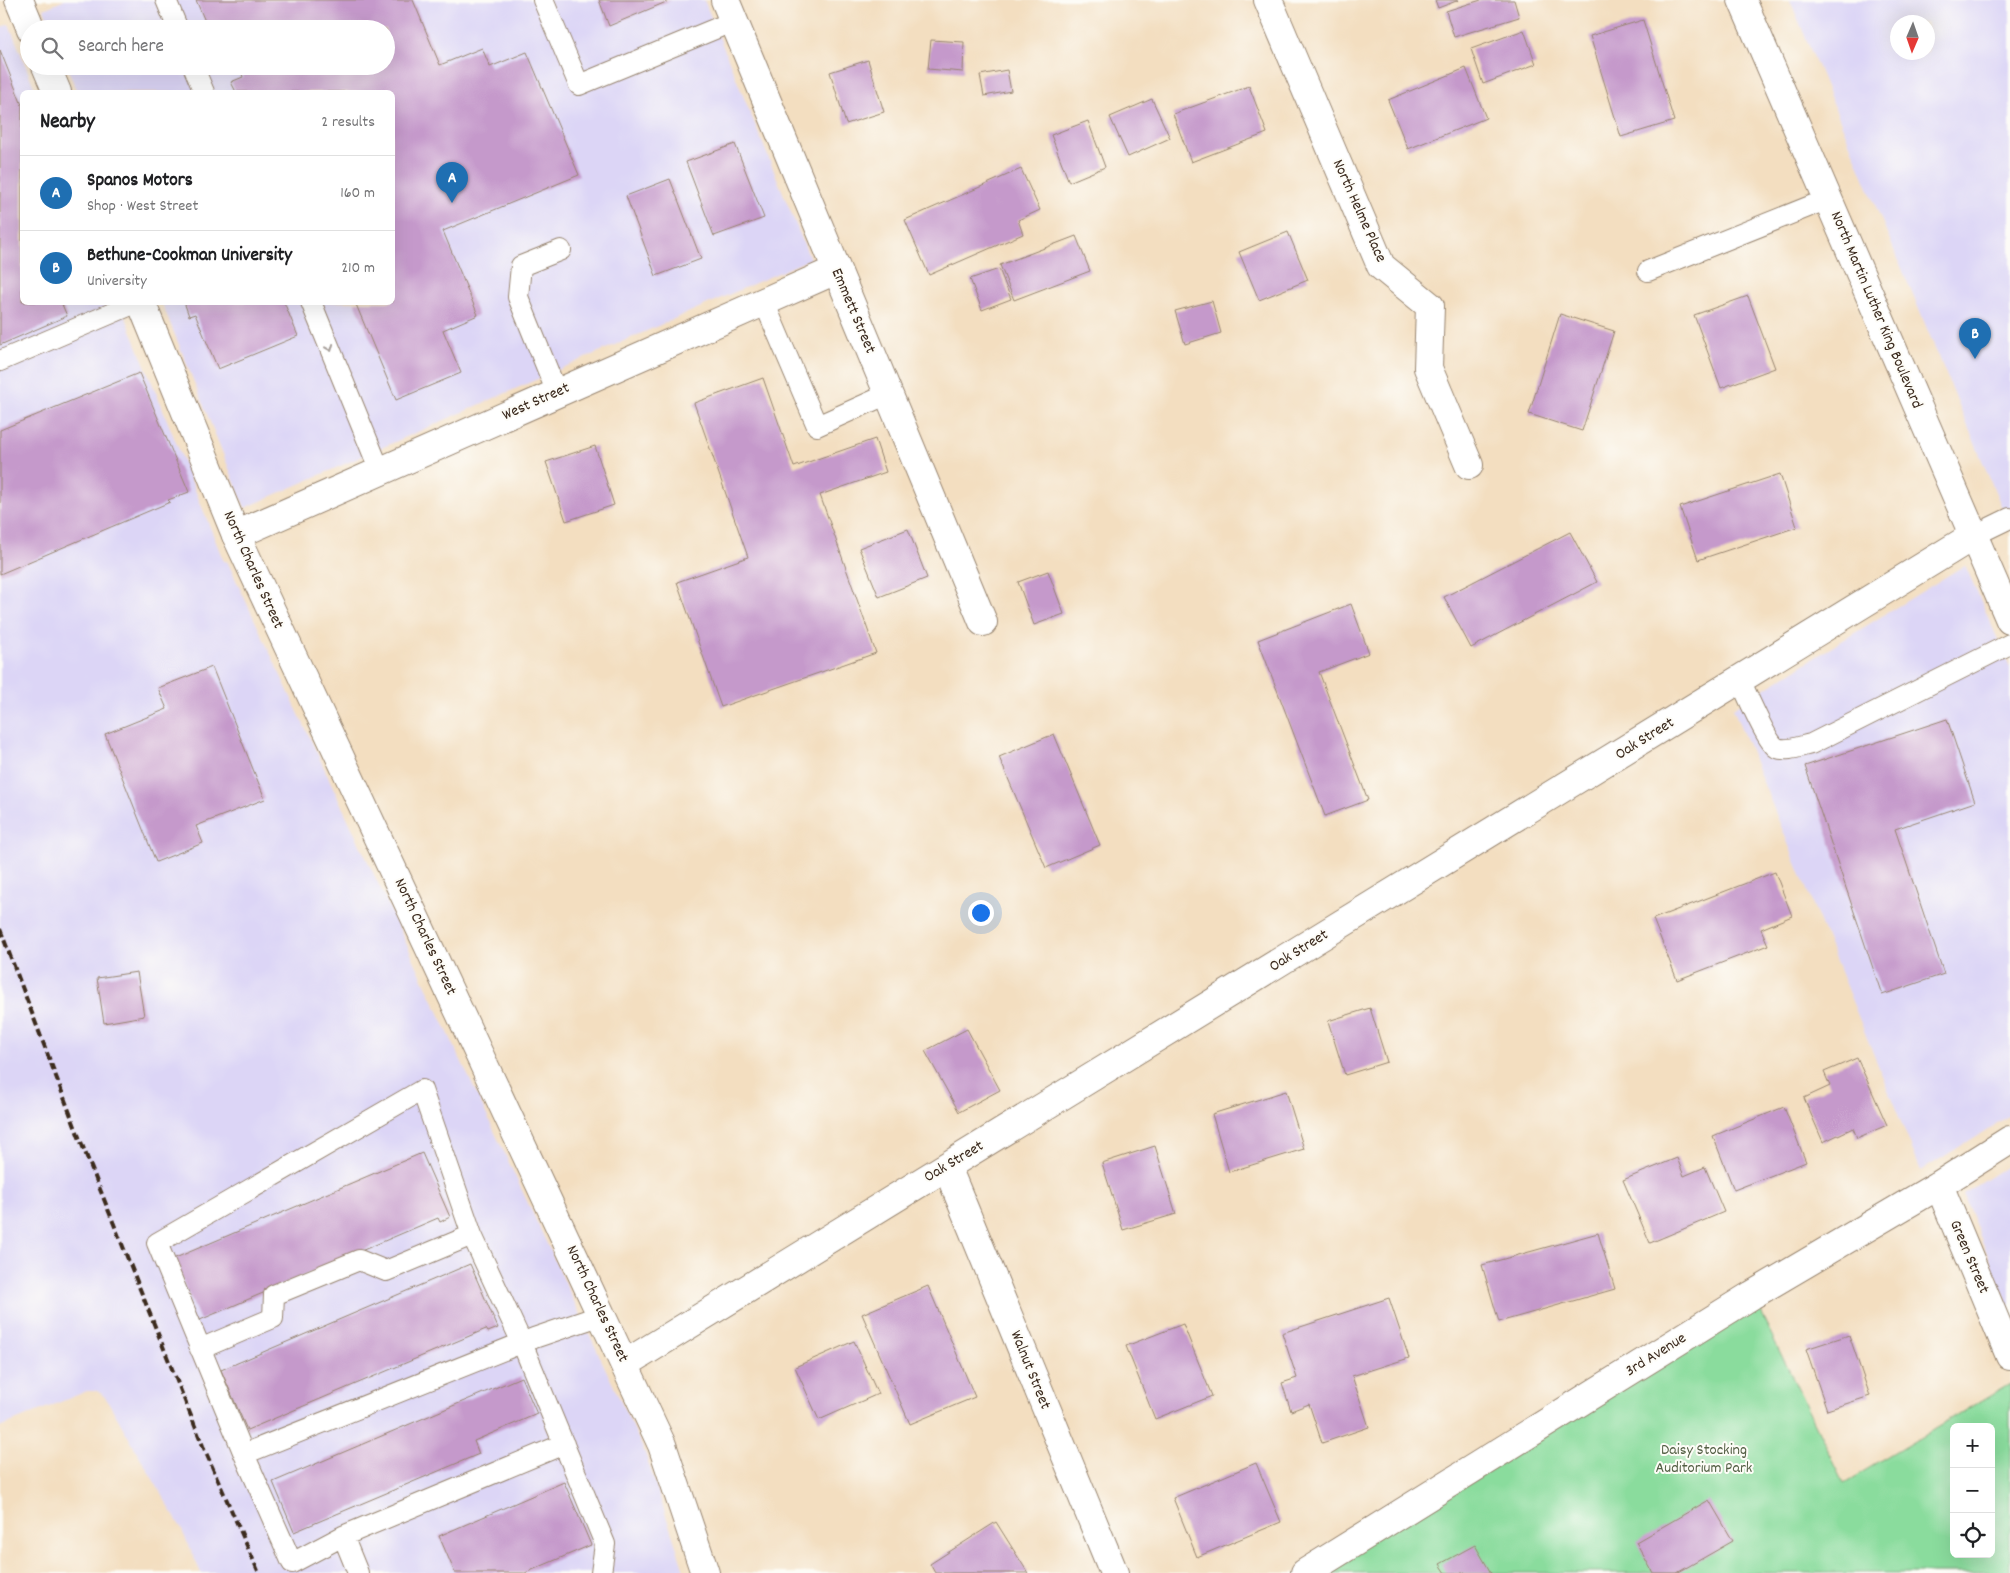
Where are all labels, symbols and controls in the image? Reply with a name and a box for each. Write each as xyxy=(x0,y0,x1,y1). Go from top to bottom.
north arrow xyxy=(1890,15,1935,60)
search box xyxy=(20,20,395,75)
icon: search xyxy=(38,34,66,62)
text: Search here xyxy=(78,34,164,61)
text: Nearby xyxy=(40,108,95,138)
text: 2 results xyxy=(321,111,375,134)
street label: North Helme Place xyxy=(1326,156,1392,266)
pin: A xyxy=(436,162,468,203)
text: Spanos Motors xyxy=(87,168,193,195)
text: A xyxy=(52,182,60,205)
text: 160 m xyxy=(340,182,375,205)
text: Shop · West Street xyxy=(87,195,198,218)
street label: North Martin Luther King Boulevard xyxy=(1824,208,1928,412)
text: Bethune-Cookman University xyxy=(87,243,292,270)
text: B xyxy=(52,257,60,280)
text: 210 m xyxy=(341,257,375,280)
street label: Emmett Street xyxy=(825,265,881,357)
text: University xyxy=(87,270,147,293)
pin: B xyxy=(1959,318,1991,359)
one-way arrow xyxy=(323,343,334,352)
street label: West Street xyxy=(499,377,573,427)
street label: North Charles Street xyxy=(217,507,289,633)
street label: Oak Street xyxy=(1611,712,1679,766)
street label: North Charles Street xyxy=(388,875,462,999)
your location xyxy=(968,900,994,926)
street label: Oak Street xyxy=(1265,924,1333,978)
street label: Oak Street xyxy=(920,1135,988,1189)
street label: Green Street xyxy=(1943,1217,1995,1297)
street label: North Charles Street xyxy=(560,1242,634,1366)
street label: Walnut Street xyxy=(1004,1327,1056,1413)
street label: 3rd Avenue xyxy=(1621,1327,1691,1383)
map controls xyxy=(1950,1423,1995,1558)
button: + xyxy=(1950,1423,1995,1468)
park label: Daisy Stocking Auditorium Park xyxy=(1656,1439,1752,1480)
button: − xyxy=(1950,1468,1995,1513)
button: locate xyxy=(1950,1513,1995,1558)

